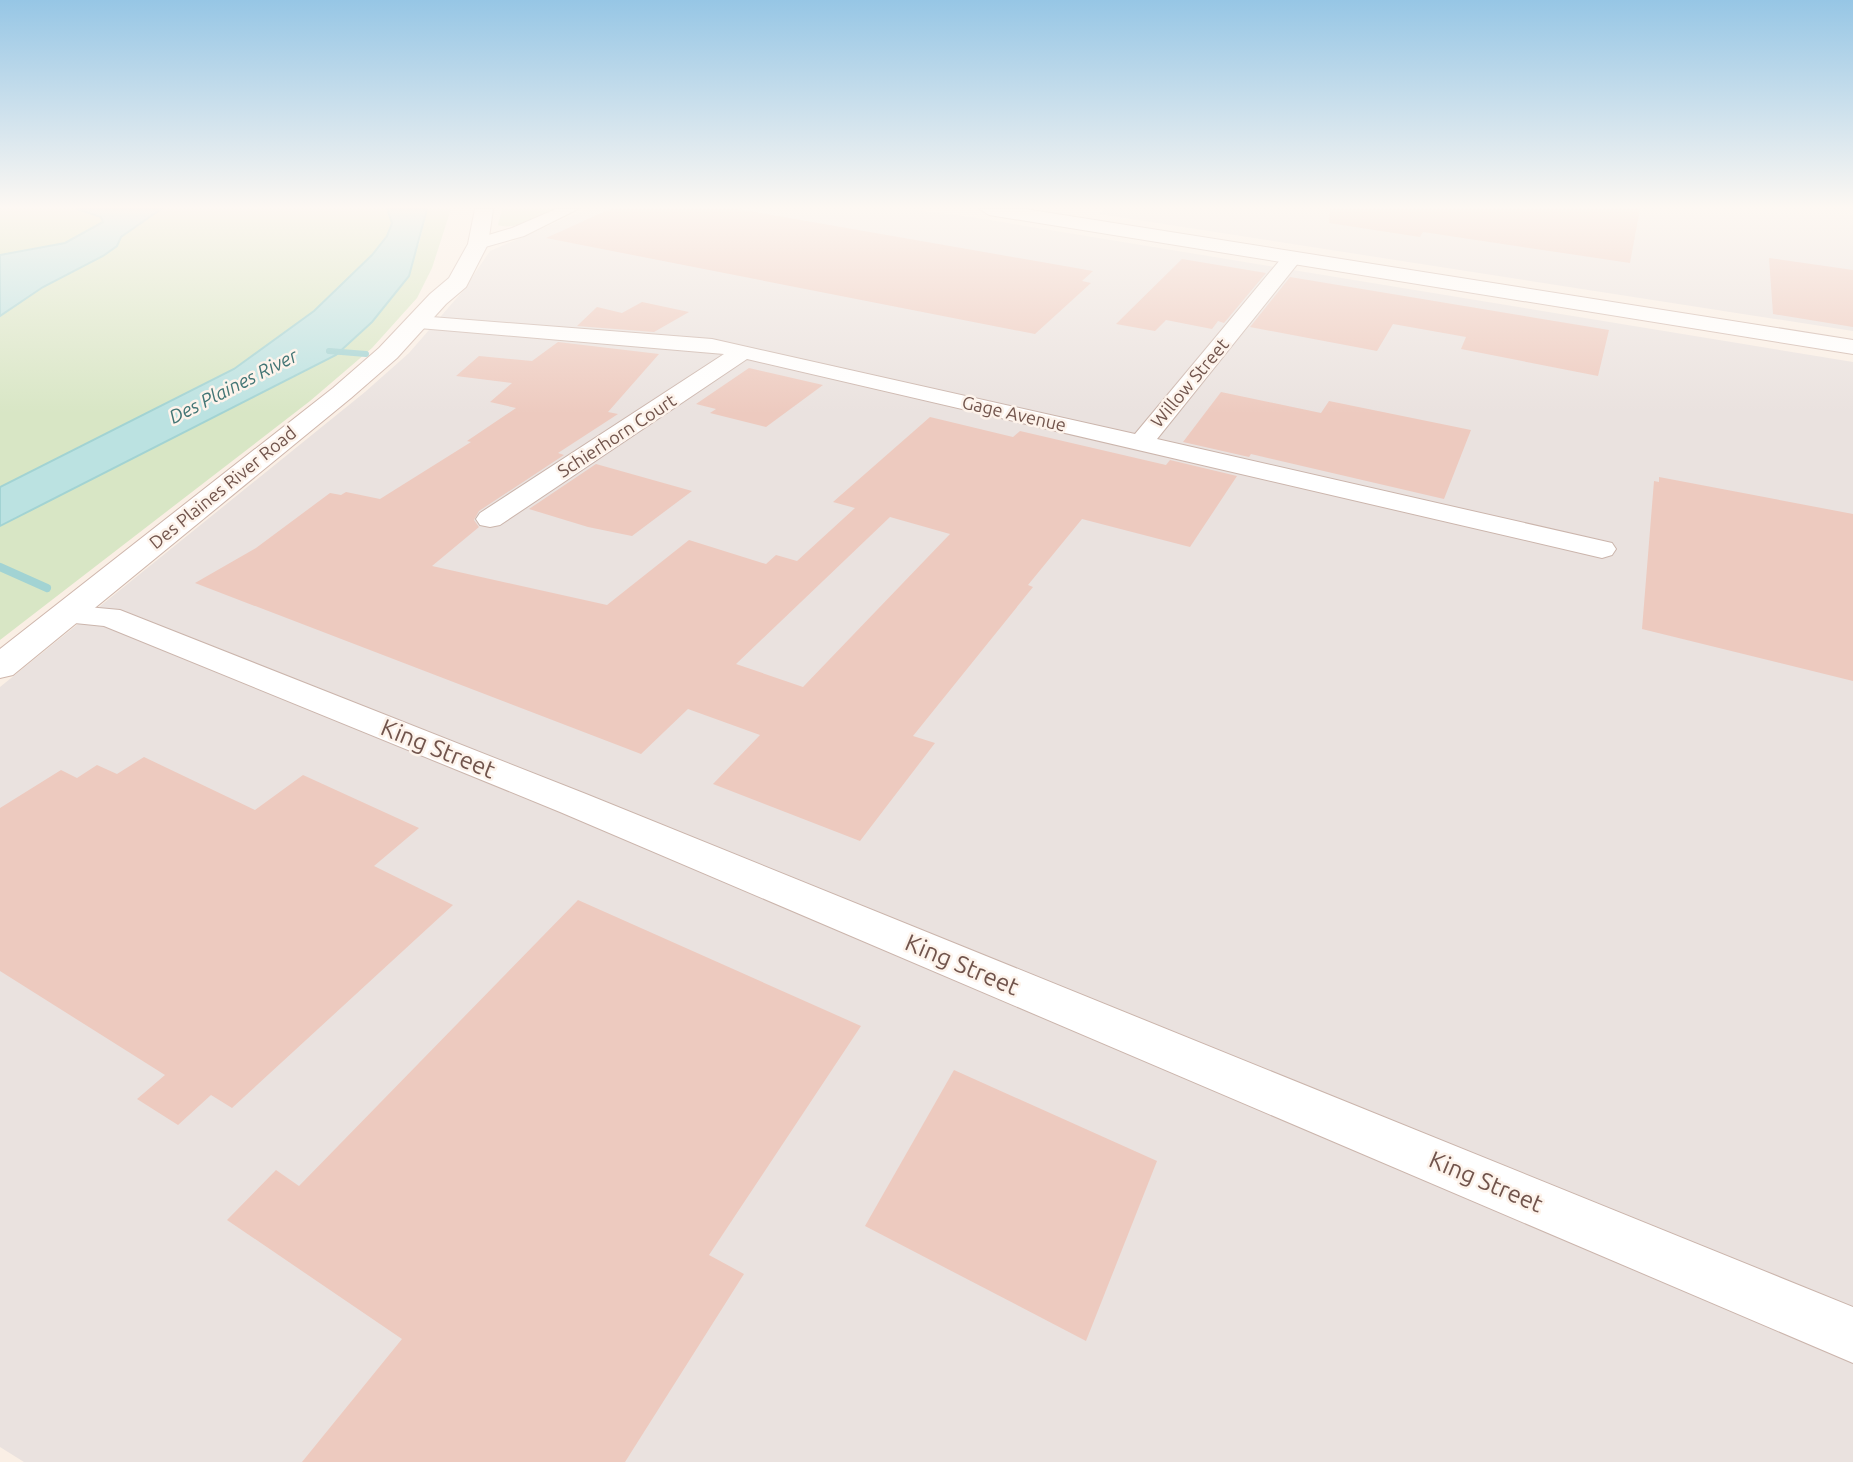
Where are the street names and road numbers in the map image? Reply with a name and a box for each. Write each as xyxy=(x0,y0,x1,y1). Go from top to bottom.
street label: Willow Street xyxy=(1146,334,1232,431)
street label: Schierhorn Court xyxy=(554,389,679,481)
street label: Gage Avenue xyxy=(960,391,1068,435)
street label: Des Plaines River Road xyxy=(145,422,300,552)
street label: King Street xyxy=(377,713,500,784)
street label: King Street xyxy=(901,928,1024,1001)
street label: King Street xyxy=(1425,1145,1548,1218)

